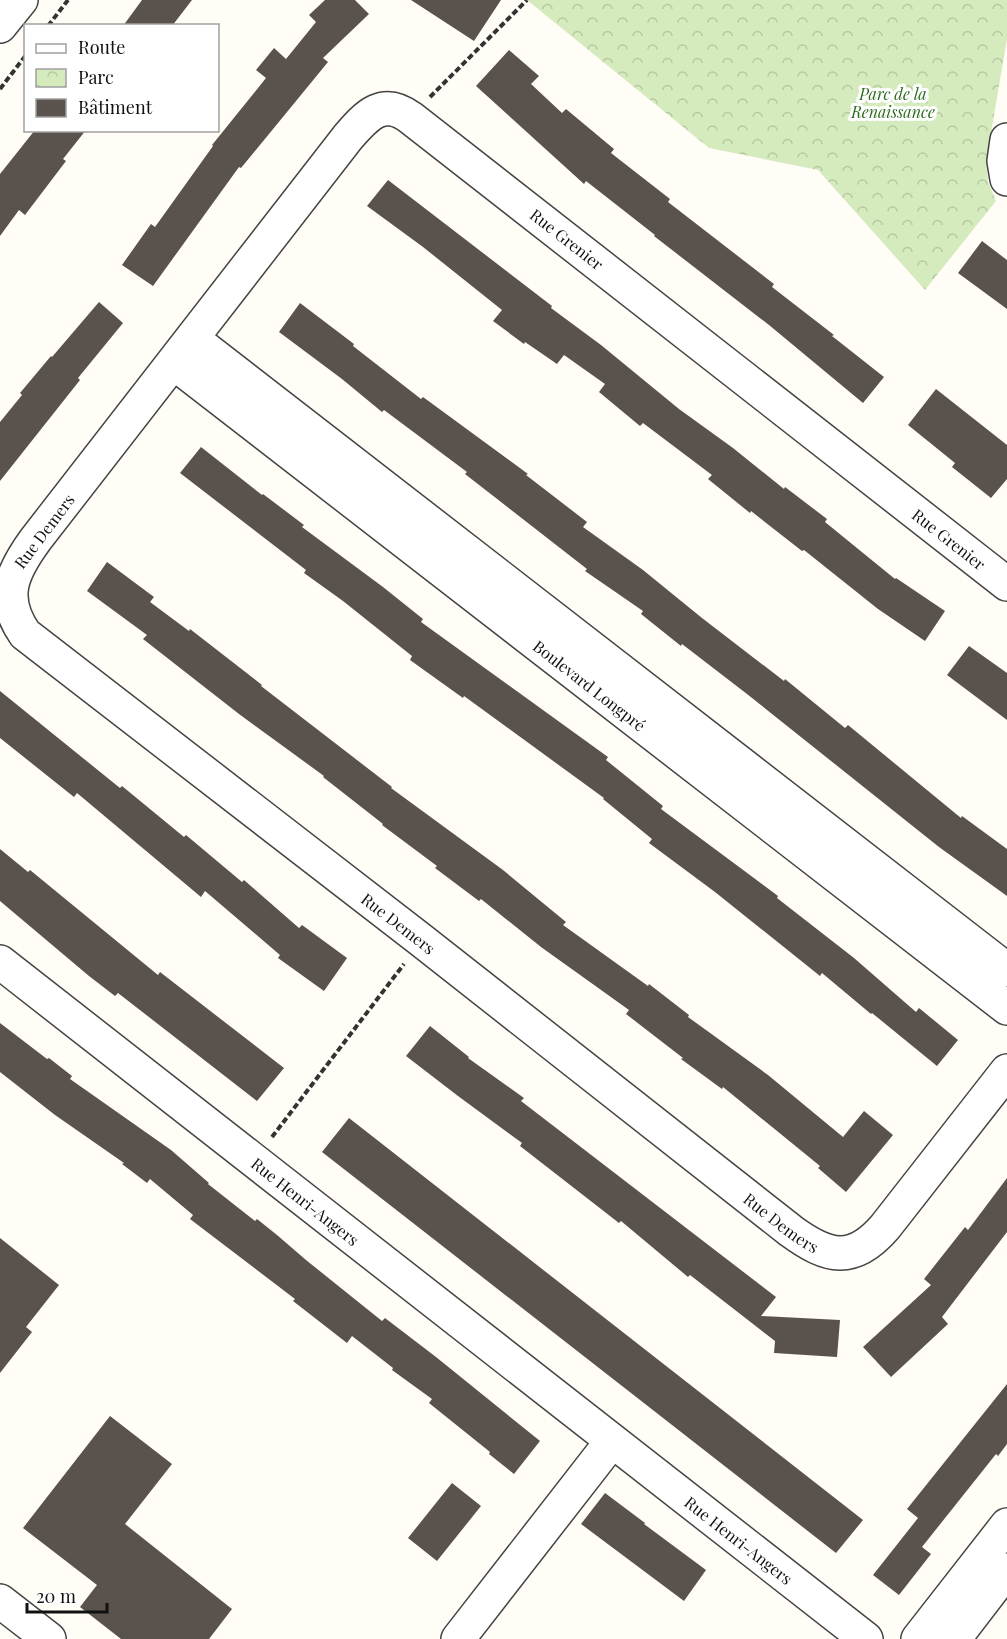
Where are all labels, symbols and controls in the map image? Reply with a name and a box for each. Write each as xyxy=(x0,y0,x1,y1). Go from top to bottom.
legend xyxy=(24,24,219,132)
text: Route xyxy=(78,35,125,59)
text: Parc xyxy=(78,65,114,89)
park label: Parc de la Renaissance xyxy=(850,83,935,122)
text: Bâtiment xyxy=(78,95,153,119)
street label: Rue Grenier xyxy=(526,204,608,274)
street label: Rue Demers xyxy=(9,490,79,572)
street label: Rue Grenier xyxy=(908,504,990,574)
street label: Boulevard Longpré xyxy=(529,635,650,735)
street label: Rue Demers xyxy=(358,888,440,958)
street label: Rue Henri-Angers xyxy=(248,1152,364,1250)
street label: Rue Demers xyxy=(740,1188,822,1257)
street label: Rue Henri-Angers xyxy=(681,1491,797,1588)
scale bar xyxy=(27,1576,106,1614)
text: 20 m xyxy=(36,1584,76,1608)

